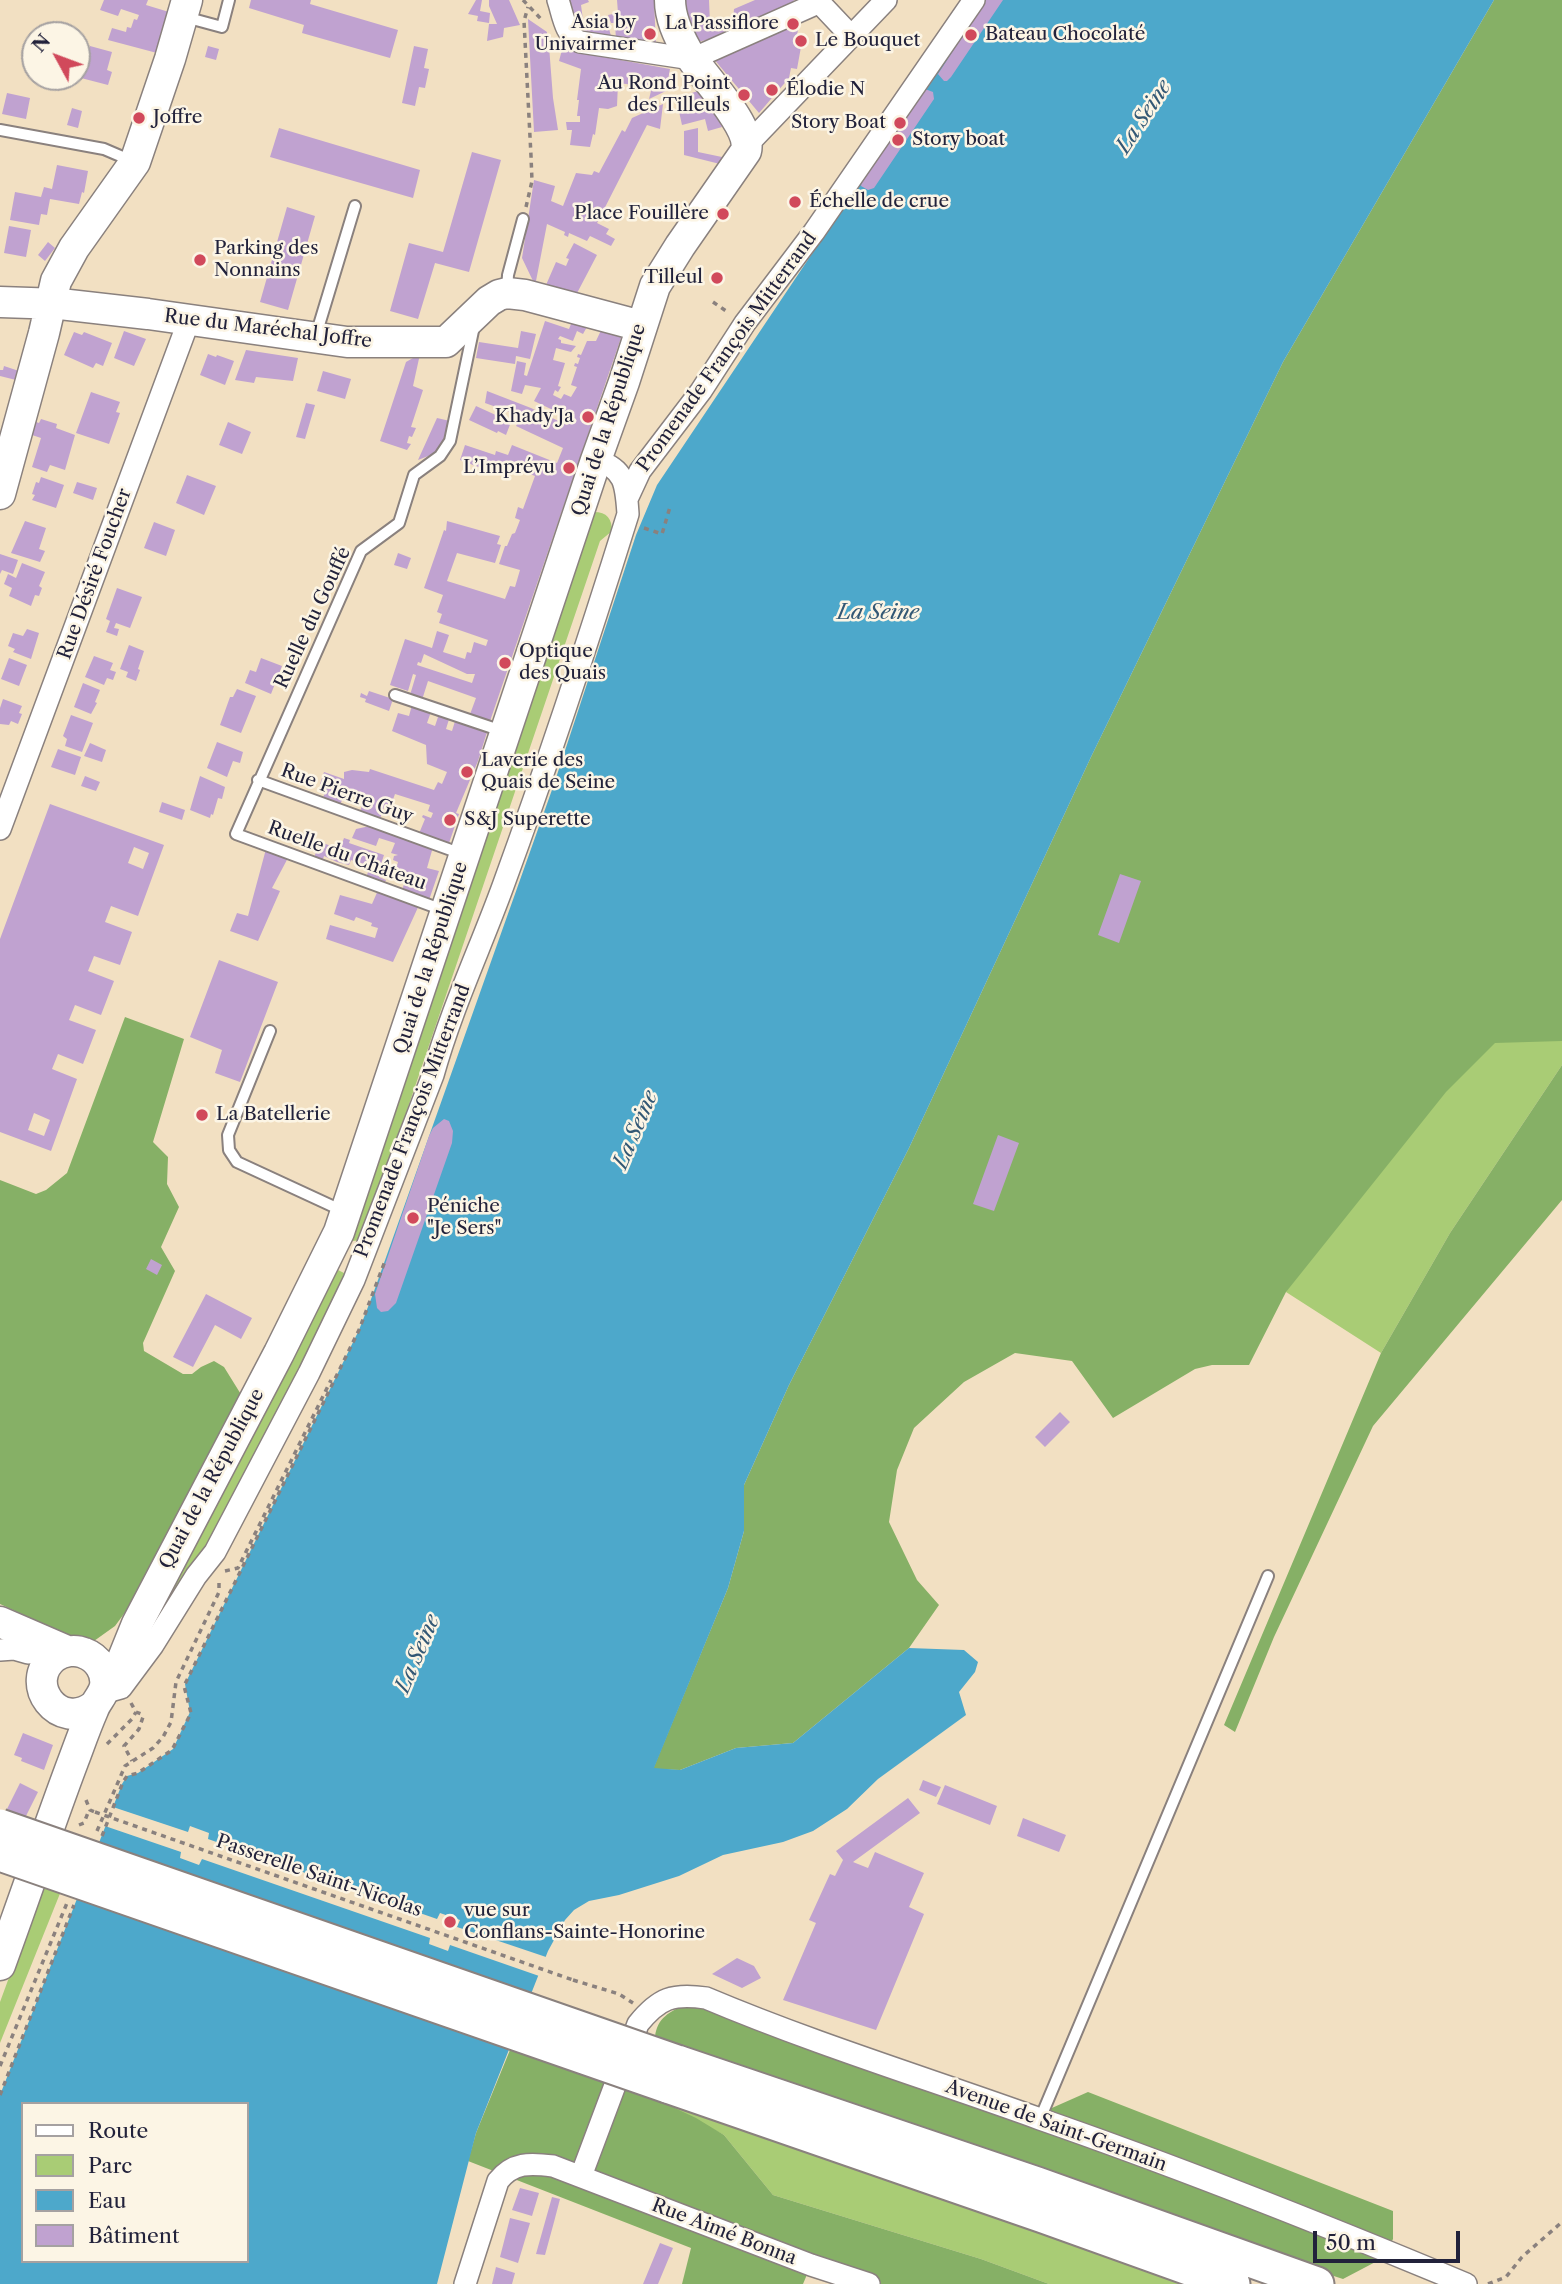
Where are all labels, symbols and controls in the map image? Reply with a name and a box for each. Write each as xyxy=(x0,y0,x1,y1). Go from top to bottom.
place label: Asia by Univairmer xyxy=(534,12,636,56)
place label: La Passiflore xyxy=(665,13,779,35)
marker: La Passiflore xyxy=(785,16,801,32)
north arrow xyxy=(21,21,91,91)
place label: Bateau Chocolaté xyxy=(985,24,1145,46)
marker: Asia by Univairmer xyxy=(642,26,658,42)
marker: Bateau Chocolaté xyxy=(963,27,979,43)
text: N xyxy=(27,29,55,57)
place label: Le Bouquet xyxy=(815,30,920,52)
marker: Le Bouquet xyxy=(793,33,809,49)
place label: Au Rond Point des Tilleuls xyxy=(597,73,730,117)
water label: La Seine xyxy=(1111,76,1177,158)
place label: Élodie N xyxy=(786,79,865,101)
marker: Élodie N xyxy=(764,82,780,98)
marker: Au Rond Point des Tilleuls xyxy=(736,87,752,103)
place label: Joffre xyxy=(153,107,203,129)
marker: Joffre xyxy=(131,110,147,126)
place label: Story Boat xyxy=(791,112,886,134)
marker: Story Boat xyxy=(892,115,908,131)
place label: Story boat xyxy=(912,129,1005,151)
marker: Story boat xyxy=(890,132,906,148)
place label: Échelle de crue xyxy=(809,191,949,213)
marker: Échelle de crue xyxy=(787,194,803,210)
place label: Place Fouillère xyxy=(574,203,709,225)
marker: Place Fouillère xyxy=(715,206,731,222)
street label: Promenade François Mitterrand xyxy=(632,228,822,476)
place label: Parking des Nonnains xyxy=(214,238,319,282)
marker: Parking des Nonnains xyxy=(192,252,208,268)
place label: Tilleul xyxy=(644,267,703,289)
marker: Tilleul xyxy=(709,270,725,286)
street label: Rue du Maréchal Joffre xyxy=(163,305,373,353)
street label: Quai de la République xyxy=(567,321,651,519)
place label: Khady'Ja xyxy=(495,406,574,428)
marker: Khady'Ja xyxy=(580,409,596,425)
place label: L’Imprévu xyxy=(463,457,555,479)
marker: L’Imprévu xyxy=(561,460,577,476)
street label: Rue Désiré Foucher xyxy=(53,485,137,663)
street label: Ruelle du Gouffé xyxy=(270,544,356,692)
water label: La Seine xyxy=(837,600,919,626)
place label: Optique des Quais xyxy=(519,641,606,685)
marker: Optique des Quais xyxy=(497,655,513,671)
place label: Laverie des Quais de Seine xyxy=(481,750,615,794)
street label: Rue Pierre Guy xyxy=(278,759,416,829)
marker: Laverie des Quais de Seine xyxy=(459,764,475,780)
place label: S&J Superette xyxy=(464,809,591,831)
marker: S&J Superette xyxy=(442,812,458,828)
street label: Ruelle du Château xyxy=(265,817,429,895)
street label: Quai de la République xyxy=(389,859,473,1057)
street label: Promenade François Mitterrand xyxy=(350,981,476,1261)
water label: La Seine xyxy=(608,1087,664,1173)
place label: La Batellerie xyxy=(216,1104,331,1126)
marker: La Batellerie xyxy=(194,1107,210,1123)
place label: Péniche "Je Sers" xyxy=(427,1196,501,1240)
marker: Péniche "Je Sers" xyxy=(405,1210,421,1226)
street label: Quai de la République xyxy=(155,1385,269,1573)
water label: La Seine xyxy=(390,1611,446,1697)
street label: Passerelle Saint-Nicolas xyxy=(213,1830,425,1922)
place label: vue sur Conflans-Sainte-Honorine xyxy=(464,1900,705,1944)
marker: vue sur Conflans-Sainte-Honorine xyxy=(442,1914,458,1930)
street label: Avenue de Saint-Germain xyxy=(942,2075,1170,2177)
legend xyxy=(21,2102,248,2263)
text: Route xyxy=(88,2118,148,2143)
text: Parc xyxy=(88,2153,132,2178)
text: Eau xyxy=(88,2188,127,2213)
street label: Rue Aimé Bonna xyxy=(648,2194,800,2270)
scale bar xyxy=(1317,2218,1464,2262)
text: Bâtiment xyxy=(88,2223,179,2248)
text: 50 m xyxy=(1326,2230,1376,2255)

